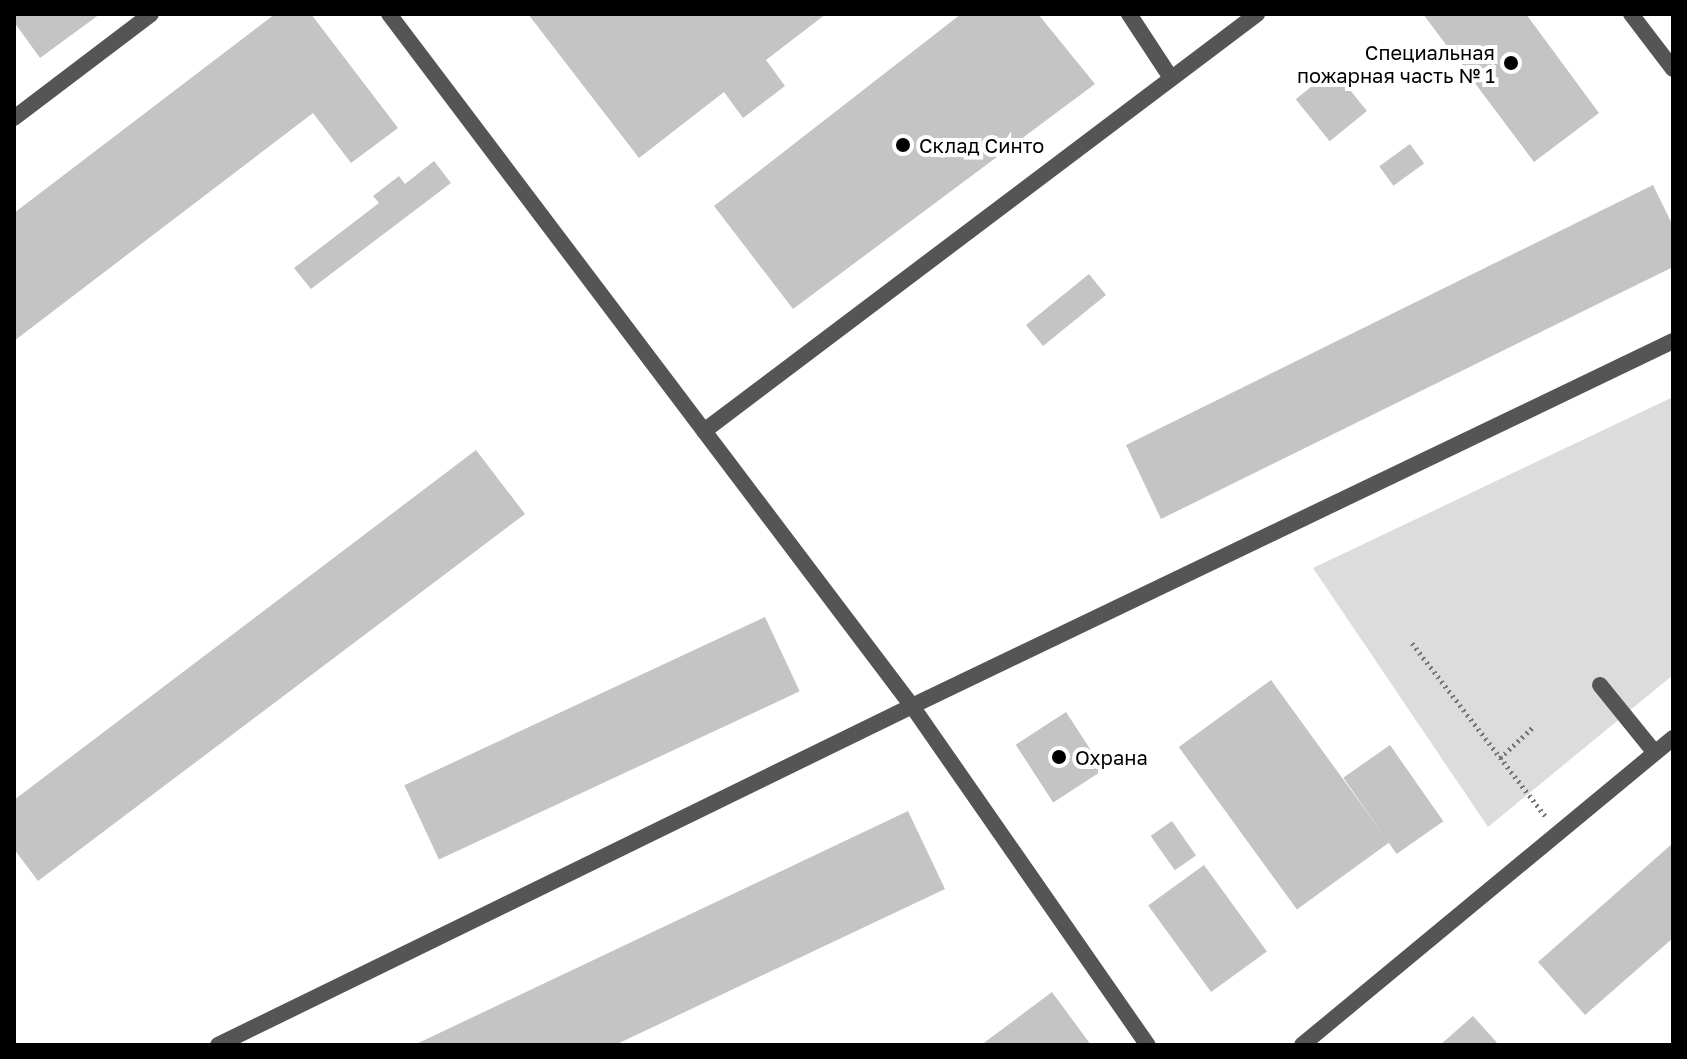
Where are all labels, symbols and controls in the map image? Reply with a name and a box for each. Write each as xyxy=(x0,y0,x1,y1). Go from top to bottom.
place label: Специальная пожарная часть № 1 xyxy=(1297,40,1495,87)
marker: Специальная пожарная часть № 1 xyxy=(1502,54,1520,72)
place label: Склад Синто xyxy=(919,133,1044,157)
marker: Склад Синто xyxy=(894,136,912,154)
place label: Охрана xyxy=(1075,745,1148,769)
marker: Охрана xyxy=(1050,748,1068,766)

